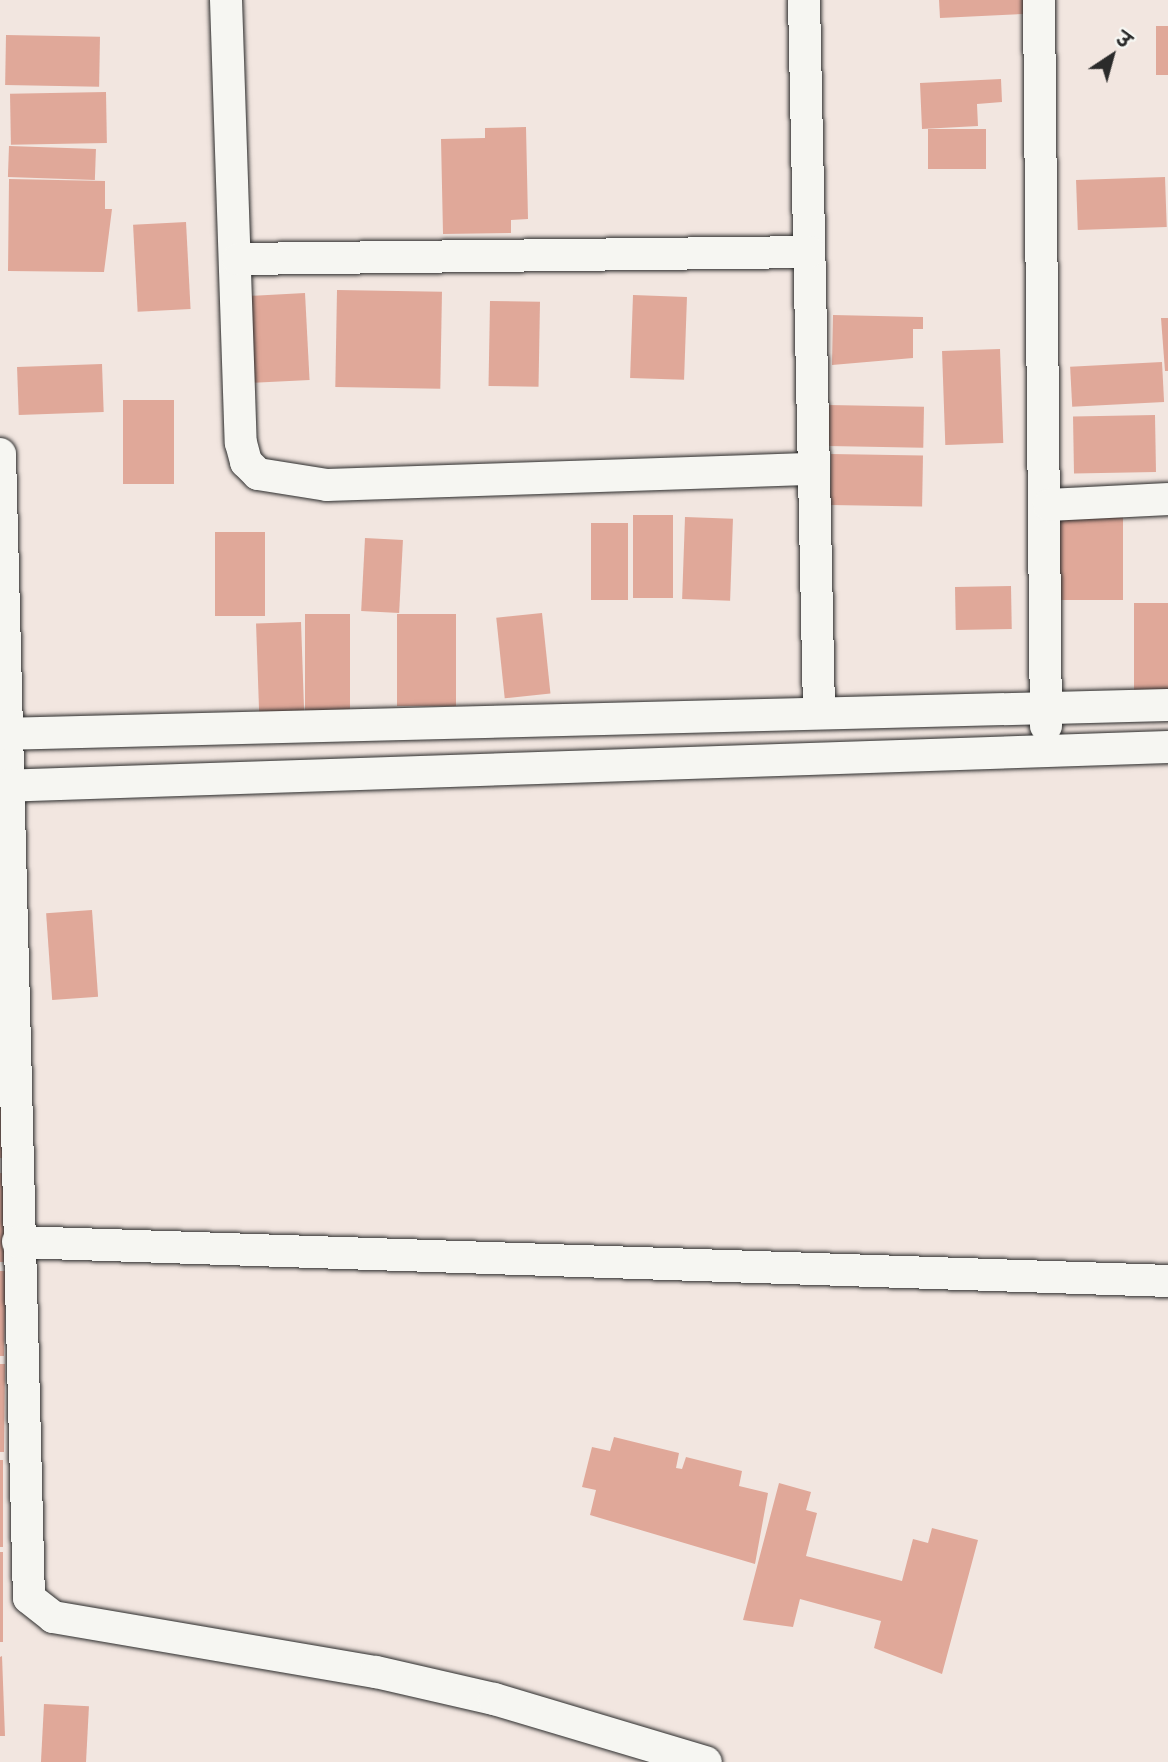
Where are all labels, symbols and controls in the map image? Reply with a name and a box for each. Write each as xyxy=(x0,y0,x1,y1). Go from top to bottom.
north arrow xyxy=(1077,21,1147,91)
text: उ xyxy=(1111,24,1138,54)

